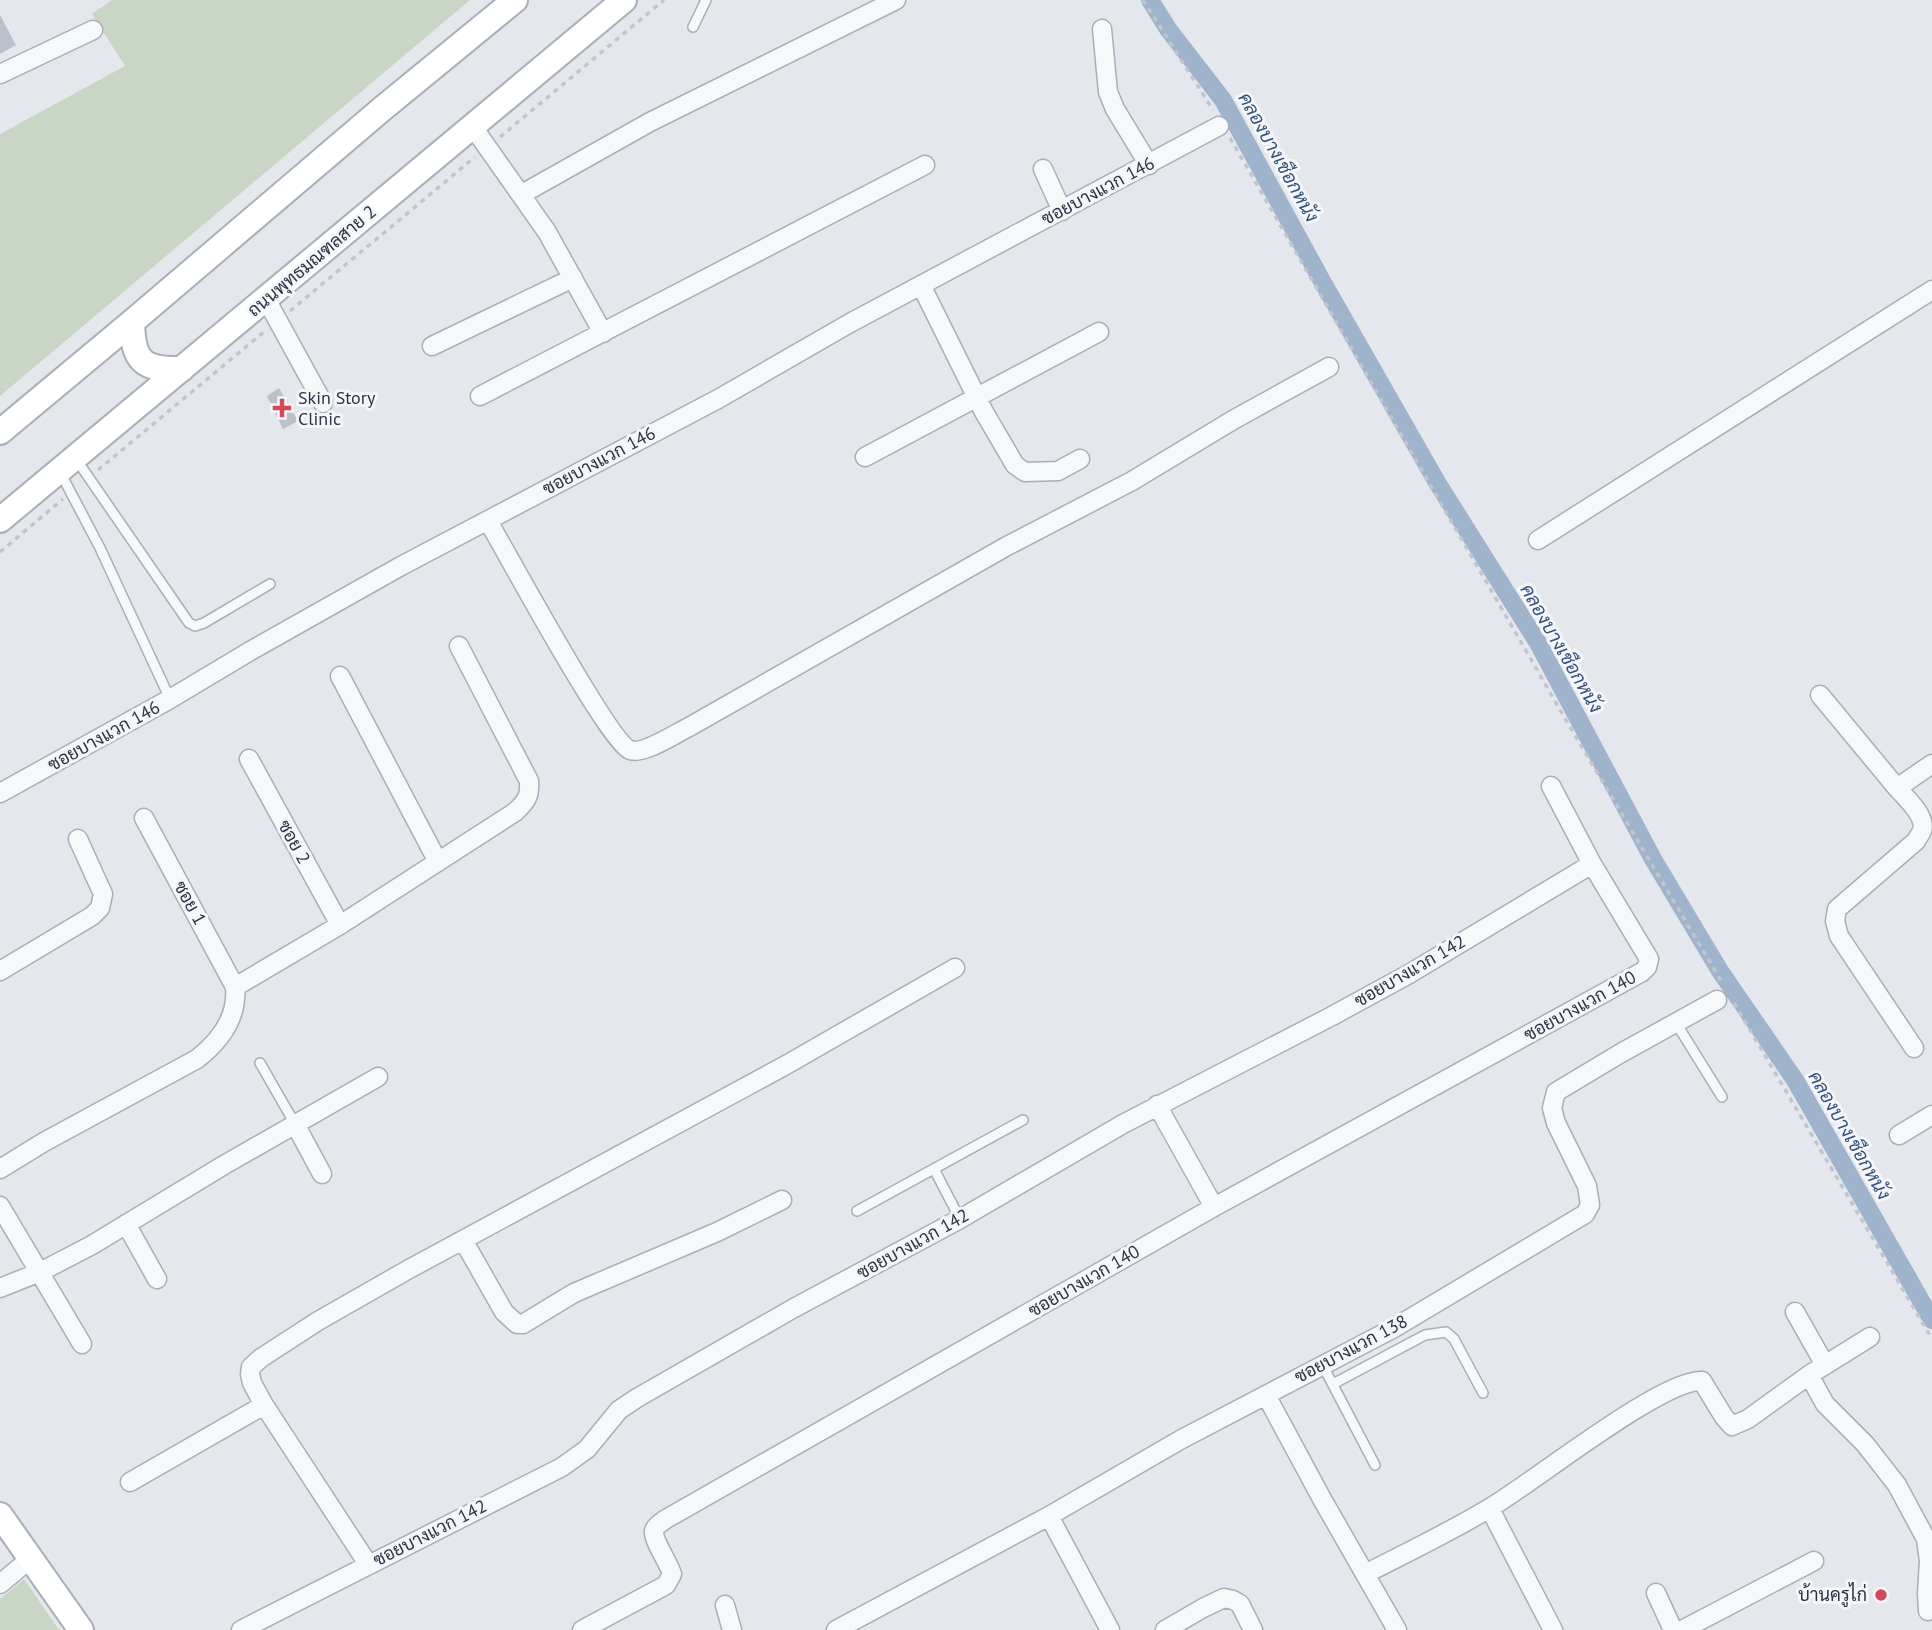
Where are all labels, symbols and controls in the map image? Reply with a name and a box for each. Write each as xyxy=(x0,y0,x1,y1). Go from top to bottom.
water label: คลองบางเชือกหนัง xyxy=(1233,88,1325,226)
street label: ซอยบางแวก 146 xyxy=(1037,151,1158,230)
street label: ถนนพุทธมณฑลสาย 2 xyxy=(243,200,381,322)
place label: Skin Story Clinic xyxy=(298,386,376,430)
marker: Skin Story Clinic xyxy=(272,398,292,418)
street label: ซอยบางแวก 146 xyxy=(538,421,659,500)
water label: คลองบางเชือกหนัง xyxy=(1515,579,1609,717)
street label: ซอยบางแวก 146 xyxy=(44,695,164,776)
street label: ซอย 2 xyxy=(273,816,316,868)
street label: ซอย 1 xyxy=(169,877,212,929)
street label: ซอยบางแวก 142 xyxy=(1350,929,1470,1012)
street label: ซอยบางแวก 140 xyxy=(1520,965,1640,1046)
water label: คลองบางเชือกหนัง xyxy=(1803,1066,1897,1204)
street label: ซอยบางแวก 142 xyxy=(853,1203,973,1284)
street label: ซอยบางแวก 140 xyxy=(1024,1239,1144,1322)
street label: ซอยบางแวก 138 xyxy=(1290,1309,1411,1388)
street label: ซอยบางแวก 142 xyxy=(369,1494,491,1571)
place label: บ้านครูไก่ xyxy=(1798,1582,1867,1608)
marker: บ้านครูไก่ xyxy=(1873,1587,1889,1603)

